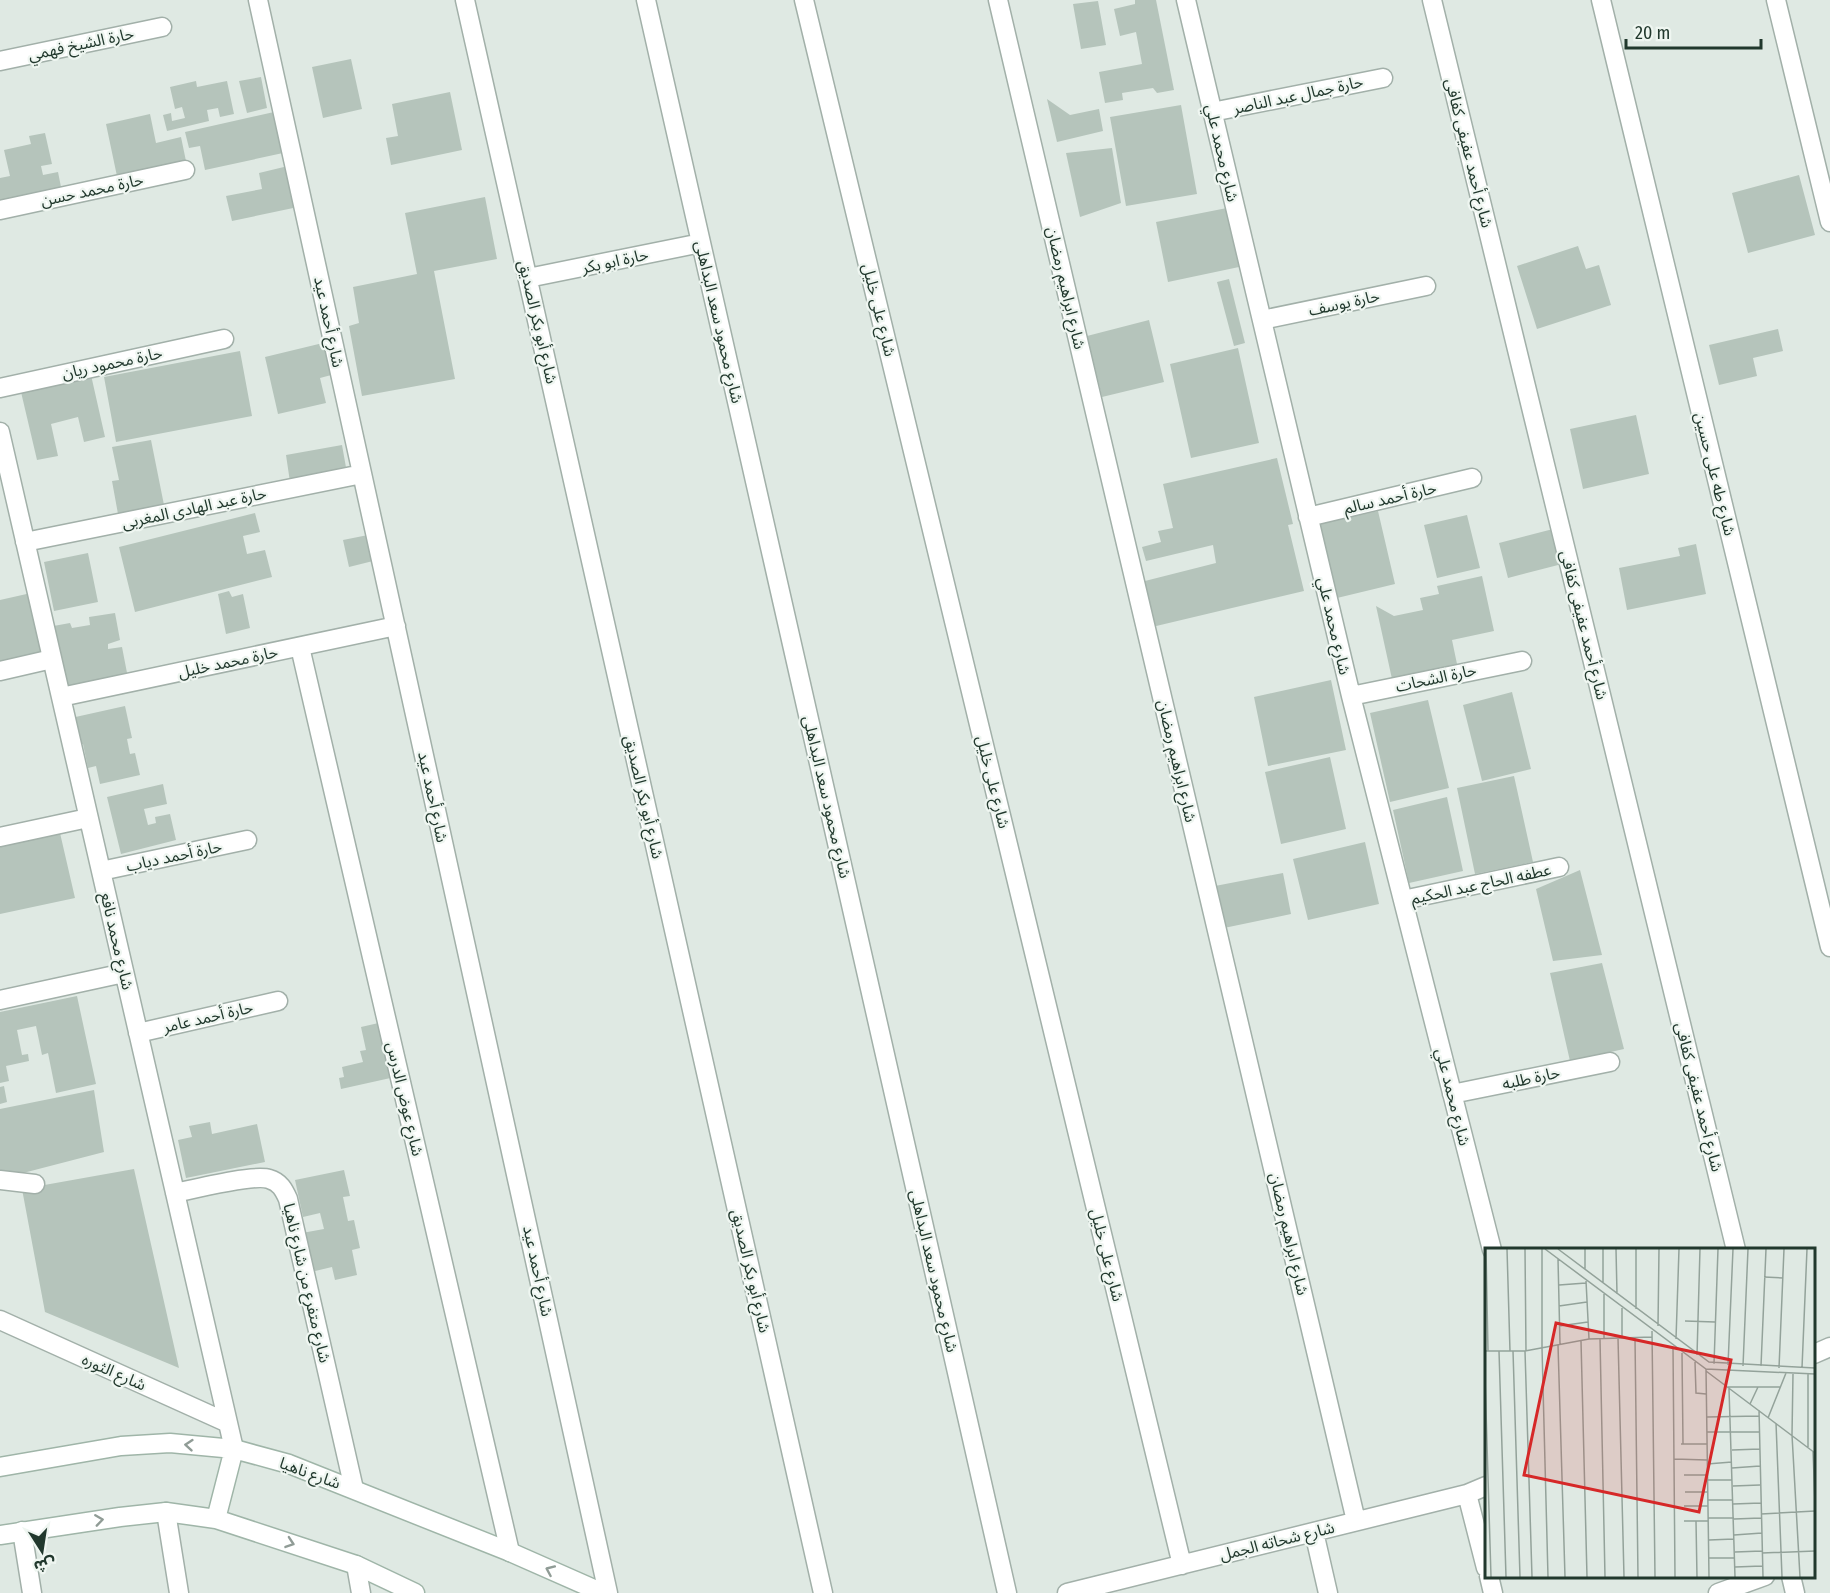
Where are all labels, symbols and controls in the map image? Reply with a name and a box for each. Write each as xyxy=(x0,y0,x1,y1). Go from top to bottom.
scale bar xyxy=(1626,12,1761,50)
text: 20 m xyxy=(1635,22,1670,44)
street label: حارة الشيخ فهمي xyxy=(26,24,136,67)
street label: حارة جمال عبد الناصر xyxy=(1230,72,1365,119)
street label: شارع أحمد عفيفى كفافى xyxy=(1438,76,1497,230)
street label: شارع محمد علي xyxy=(1199,102,1242,204)
street label: حارة محمد حسن xyxy=(39,170,145,210)
street label: شارع ابراهيم رمضان xyxy=(1040,225,1089,352)
street label: شارع محمود سعد البداهلى xyxy=(688,239,747,406)
street label: حارة ابو بكر xyxy=(579,245,650,278)
street label: شارع أبو بكر الصديق xyxy=(512,258,561,386)
street label: شارع على خليل xyxy=(855,262,900,359)
street label: شارع أحمد عيد xyxy=(307,275,348,370)
street label: حارة يوسف xyxy=(1307,286,1381,320)
street label: حارة محمود ريان xyxy=(60,343,164,383)
street label: شارع طه على حسين xyxy=(1688,410,1740,538)
street label: حارة أحمد سالم xyxy=(1342,478,1439,521)
street label: حارة عبد الهادى المغربى xyxy=(120,483,268,533)
street label: شارع أحمد عفيفى كفافى xyxy=(1553,548,1612,702)
street label: شارع محمد علي xyxy=(1311,575,1354,677)
street label: حارة محمد خليل xyxy=(176,642,280,682)
street label: حارة الشحات xyxy=(1394,660,1478,696)
street label: شارع ابراهيم رمضان xyxy=(1151,698,1200,825)
street label: شارع محمود سعد البداهلى xyxy=(796,714,855,881)
street label: شارع أبو بكر الصديق xyxy=(618,733,667,861)
street label: شارع على خليل xyxy=(969,734,1014,831)
street label: شارع أحمد عيد xyxy=(411,750,452,845)
street label: حارة أحمد دياب xyxy=(124,837,224,875)
street label: عطفه الحاج عبد الحكيم xyxy=(1409,860,1553,911)
street label: شارع محمد نافع xyxy=(94,890,137,992)
street label: حارة أحمد عامر xyxy=(160,997,255,1037)
street label: شارع أحمد عفيفى كفافى xyxy=(1668,1020,1727,1174)
street label: شارع عوض الدرس xyxy=(380,1040,427,1159)
street label: شارع محمد علي xyxy=(1429,1046,1474,1148)
street label: حارة طلبه xyxy=(1500,1063,1562,1093)
street label: شارع ابراهيم رمضان xyxy=(1263,1171,1312,1298)
street label: شارع محمود سعد البداهلى xyxy=(903,1188,962,1355)
street label: شارع متفرع من شارع ناهيا xyxy=(276,1201,335,1365)
street label: شارع أبو بكر الصديق xyxy=(725,1207,774,1335)
street label: شارع على خليل xyxy=(1083,1207,1128,1304)
street label: شارع أحمد عيد xyxy=(516,1224,557,1319)
inset map xyxy=(1485,1248,1815,1578)
street label: شارع الثوره xyxy=(78,1349,149,1397)
one-way arrow xyxy=(184,1439,193,1452)
street label: شارع ناهيا xyxy=(276,1453,343,1496)
one-way arrow xyxy=(95,1514,104,1526)
street label: شارع شحاته الجمل xyxy=(1218,1518,1337,1567)
north arrow xyxy=(12,1521,72,1581)
one-way arrow xyxy=(284,1535,295,1548)
text: ش xyxy=(32,1554,58,1577)
one-way arrow xyxy=(545,1565,556,1577)

